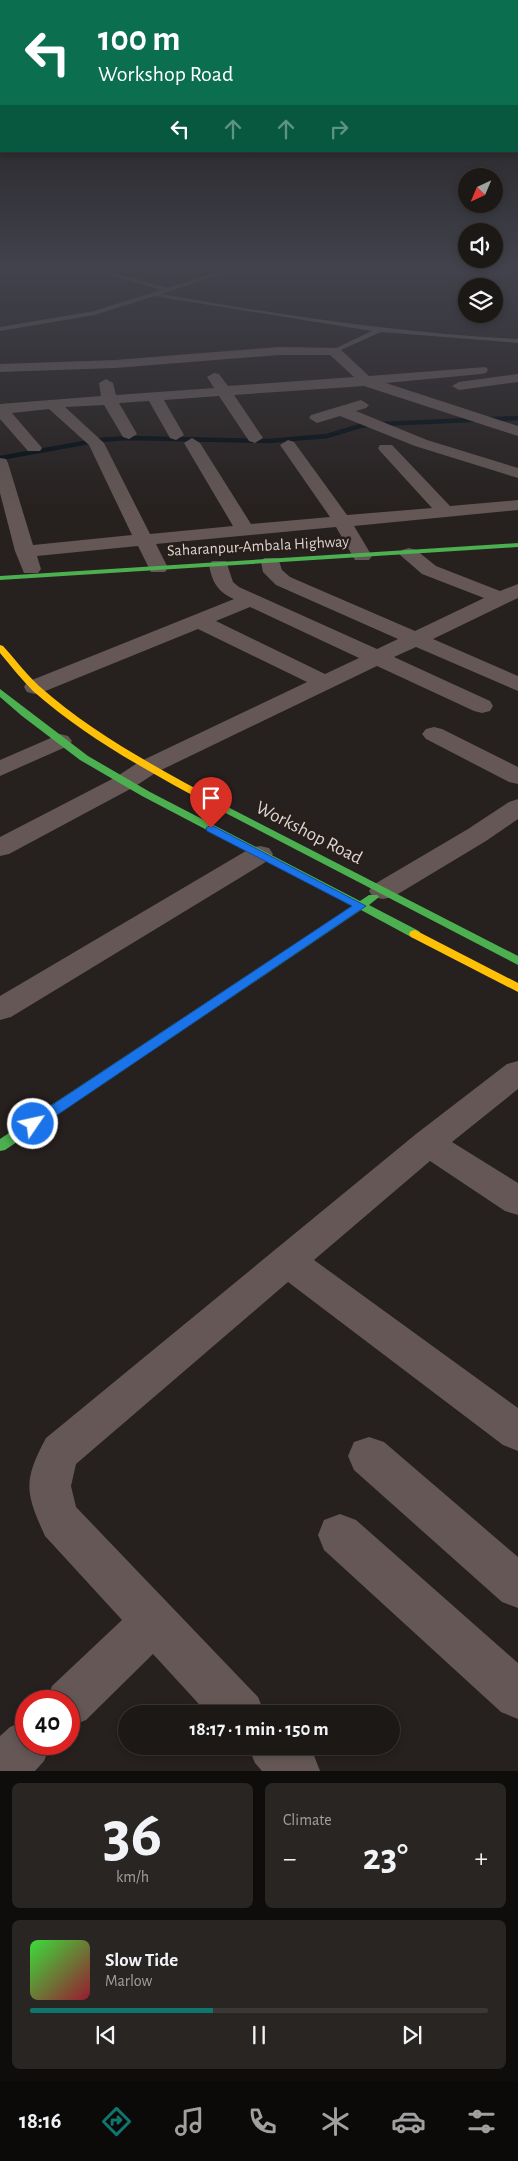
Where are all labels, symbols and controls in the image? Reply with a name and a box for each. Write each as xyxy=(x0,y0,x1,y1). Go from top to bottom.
icon: left xyxy=(15,20,80,85)
text: 100 m xyxy=(98,22,181,57)
text: Workshop Road xyxy=(98,63,233,85)
icon: left xyxy=(166,115,194,143)
icon: ahead xyxy=(219,115,247,143)
icon: ahead xyxy=(272,115,300,143)
icon: right xyxy=(325,115,353,143)
north arrow xyxy=(458,168,502,212)
map controls xyxy=(458,168,503,323)
button: sound xyxy=(458,223,503,268)
button: layers xyxy=(458,278,503,323)
street label: Saharanpur-Ambala Highway xyxy=(167,533,350,560)
pin xyxy=(190,777,232,828)
icon: arrive xyxy=(197,784,225,812)
street label: Workshop Road xyxy=(253,798,366,868)
position arrow xyxy=(6,1097,58,1149)
speed limit sign: 40 xyxy=(15,1690,80,1755)
text: 18:17 · 1 min · 150 m xyxy=(190,1720,329,1739)
text: 36 xyxy=(103,1803,162,1868)
text: Climate xyxy=(283,1812,332,1828)
text: 23° xyxy=(363,1839,408,1877)
text: − xyxy=(283,1845,296,1873)
text: + xyxy=(475,1845,488,1873)
text: km/h xyxy=(116,1869,149,1885)
text: Slow Tide xyxy=(105,1951,178,1970)
text: Marlow xyxy=(105,1973,152,1989)
icon: previous xyxy=(92,2021,120,2049)
icon: pause xyxy=(245,2021,273,2049)
icon: next xyxy=(398,2021,426,2049)
icon: directions xyxy=(99,2104,134,2139)
icon: music xyxy=(172,2104,207,2139)
icon: phone xyxy=(245,2104,280,2139)
icon: climate xyxy=(318,2104,353,2139)
icon: car xyxy=(391,2104,426,2139)
icon: filters xyxy=(464,2104,499,2139)
text: 18:16 xyxy=(19,2110,61,2132)

